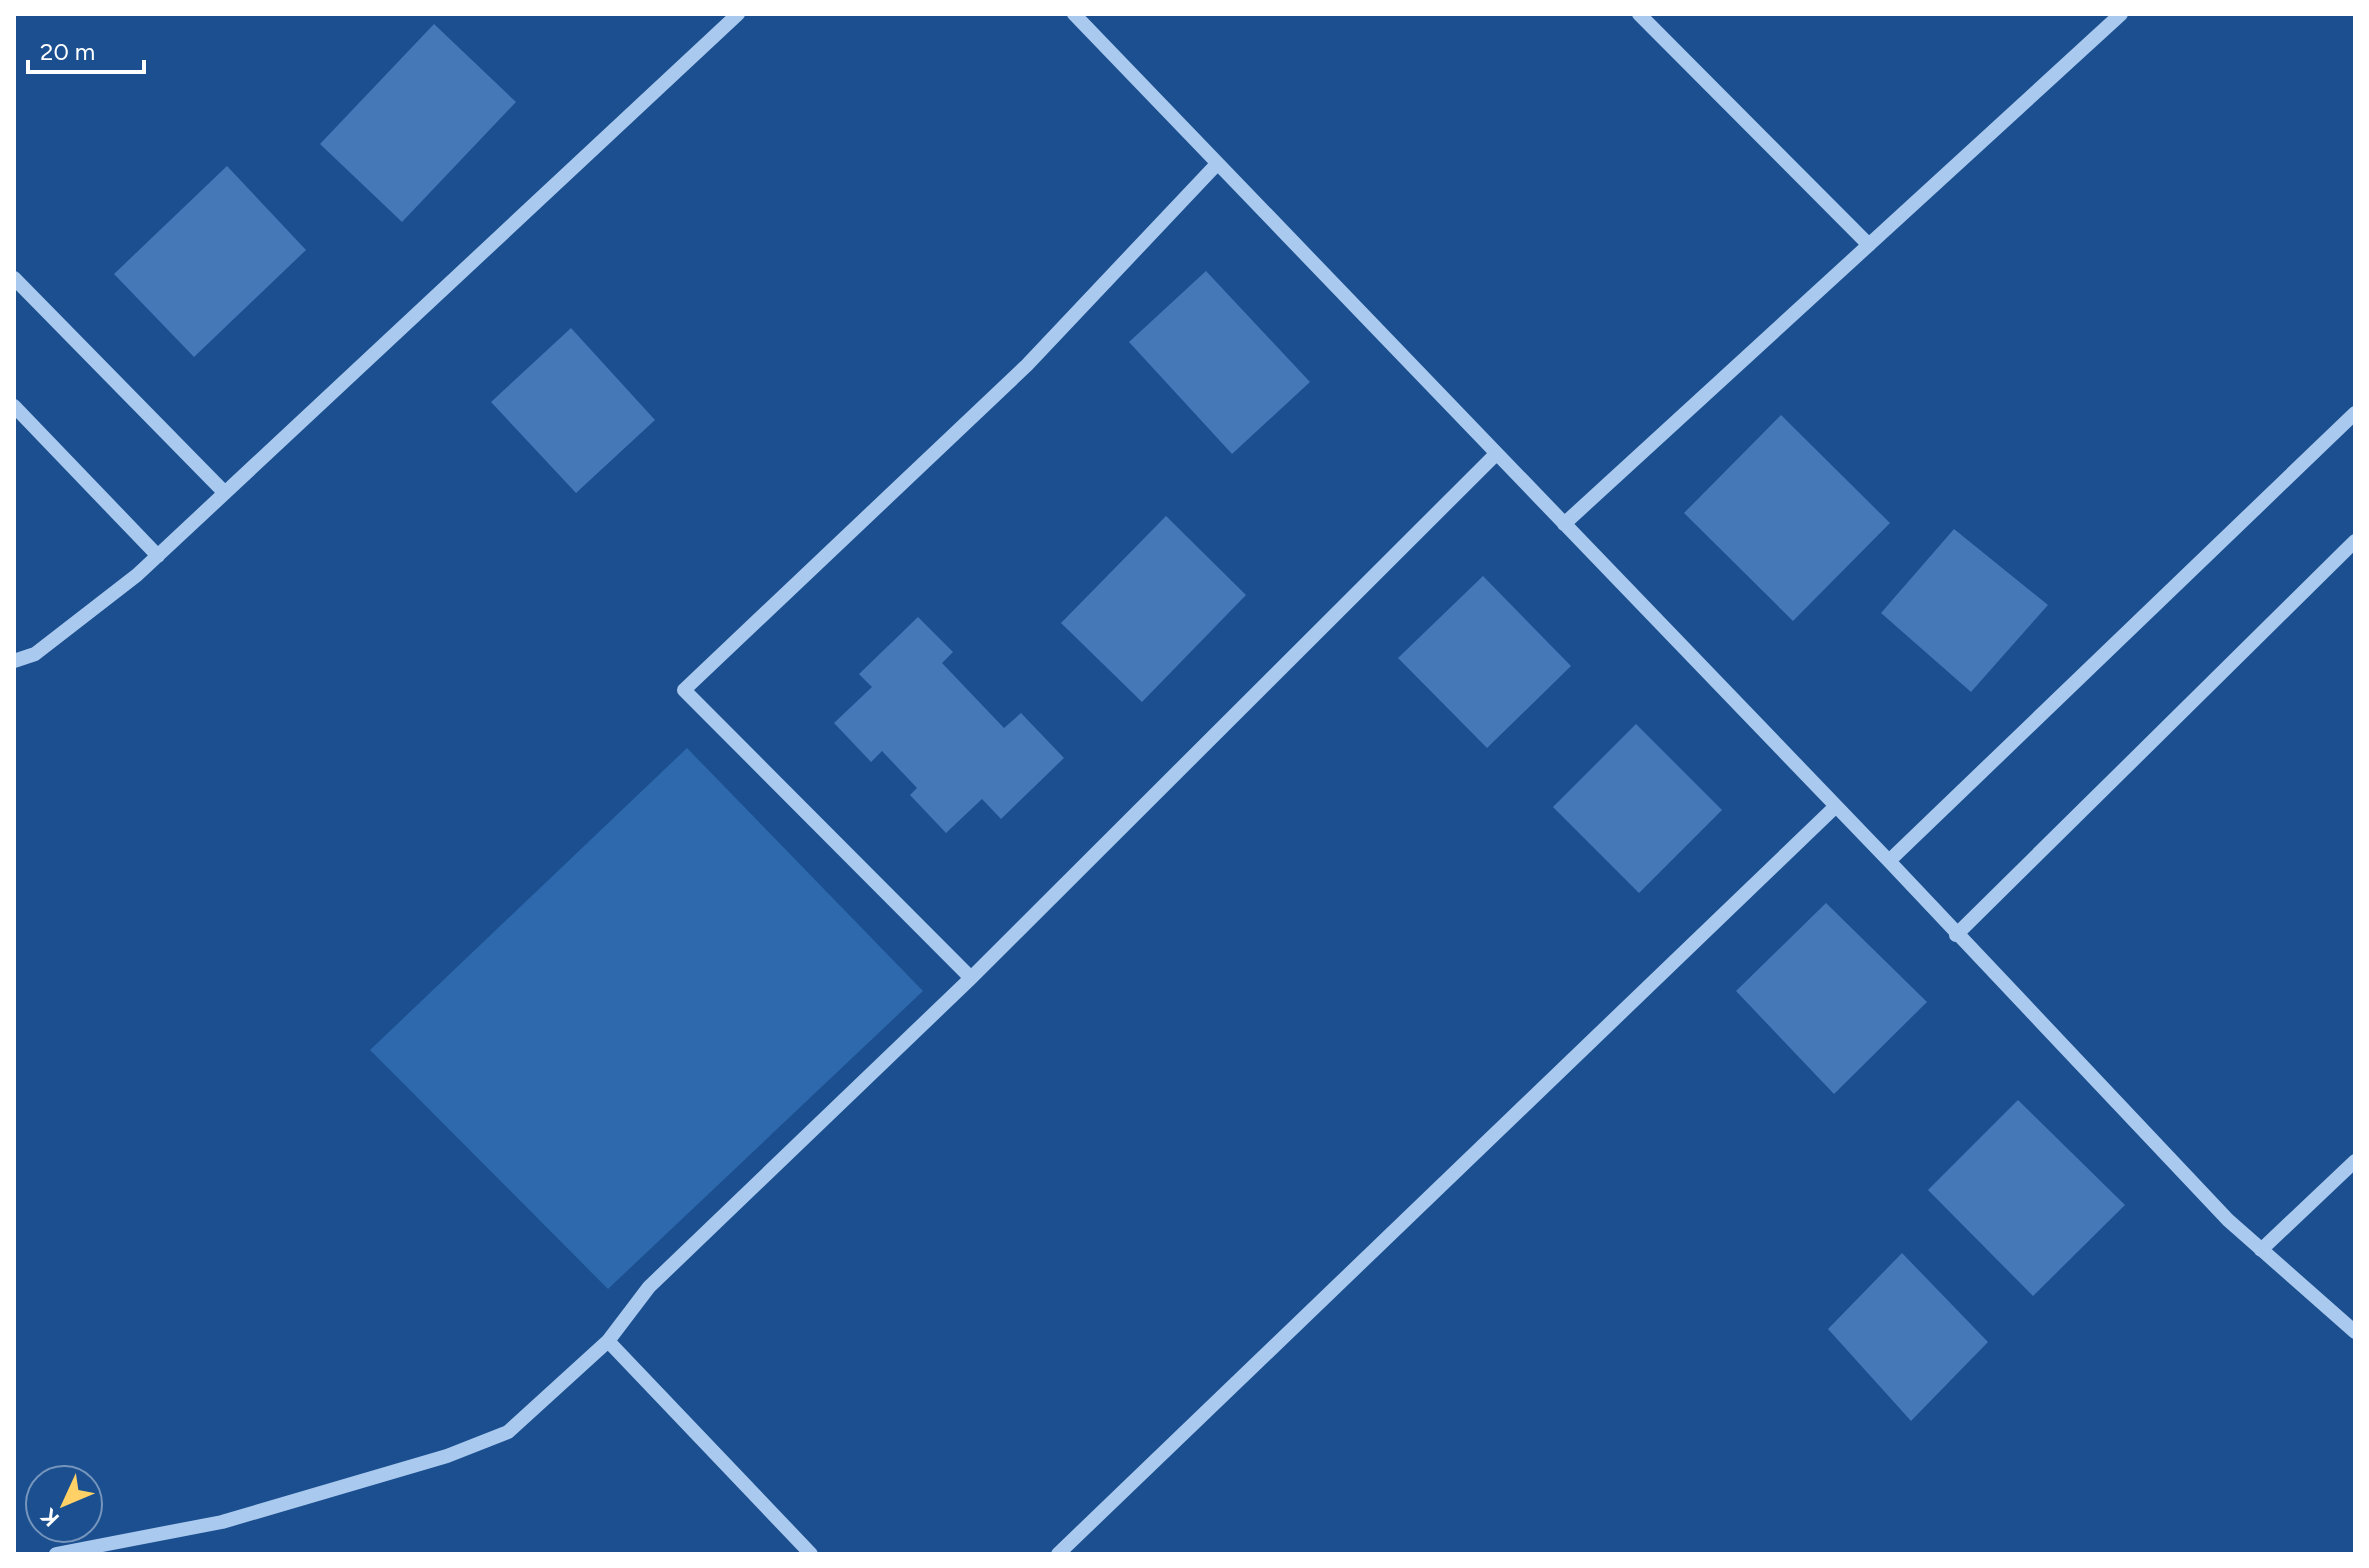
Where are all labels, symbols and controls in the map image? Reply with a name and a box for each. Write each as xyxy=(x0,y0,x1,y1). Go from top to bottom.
scale bar xyxy=(28,24,144,74)
text: 20 m xyxy=(40,37,95,66)
north arrow xyxy=(24,1464,104,1544)
text: K xyxy=(35,1503,65,1532)

